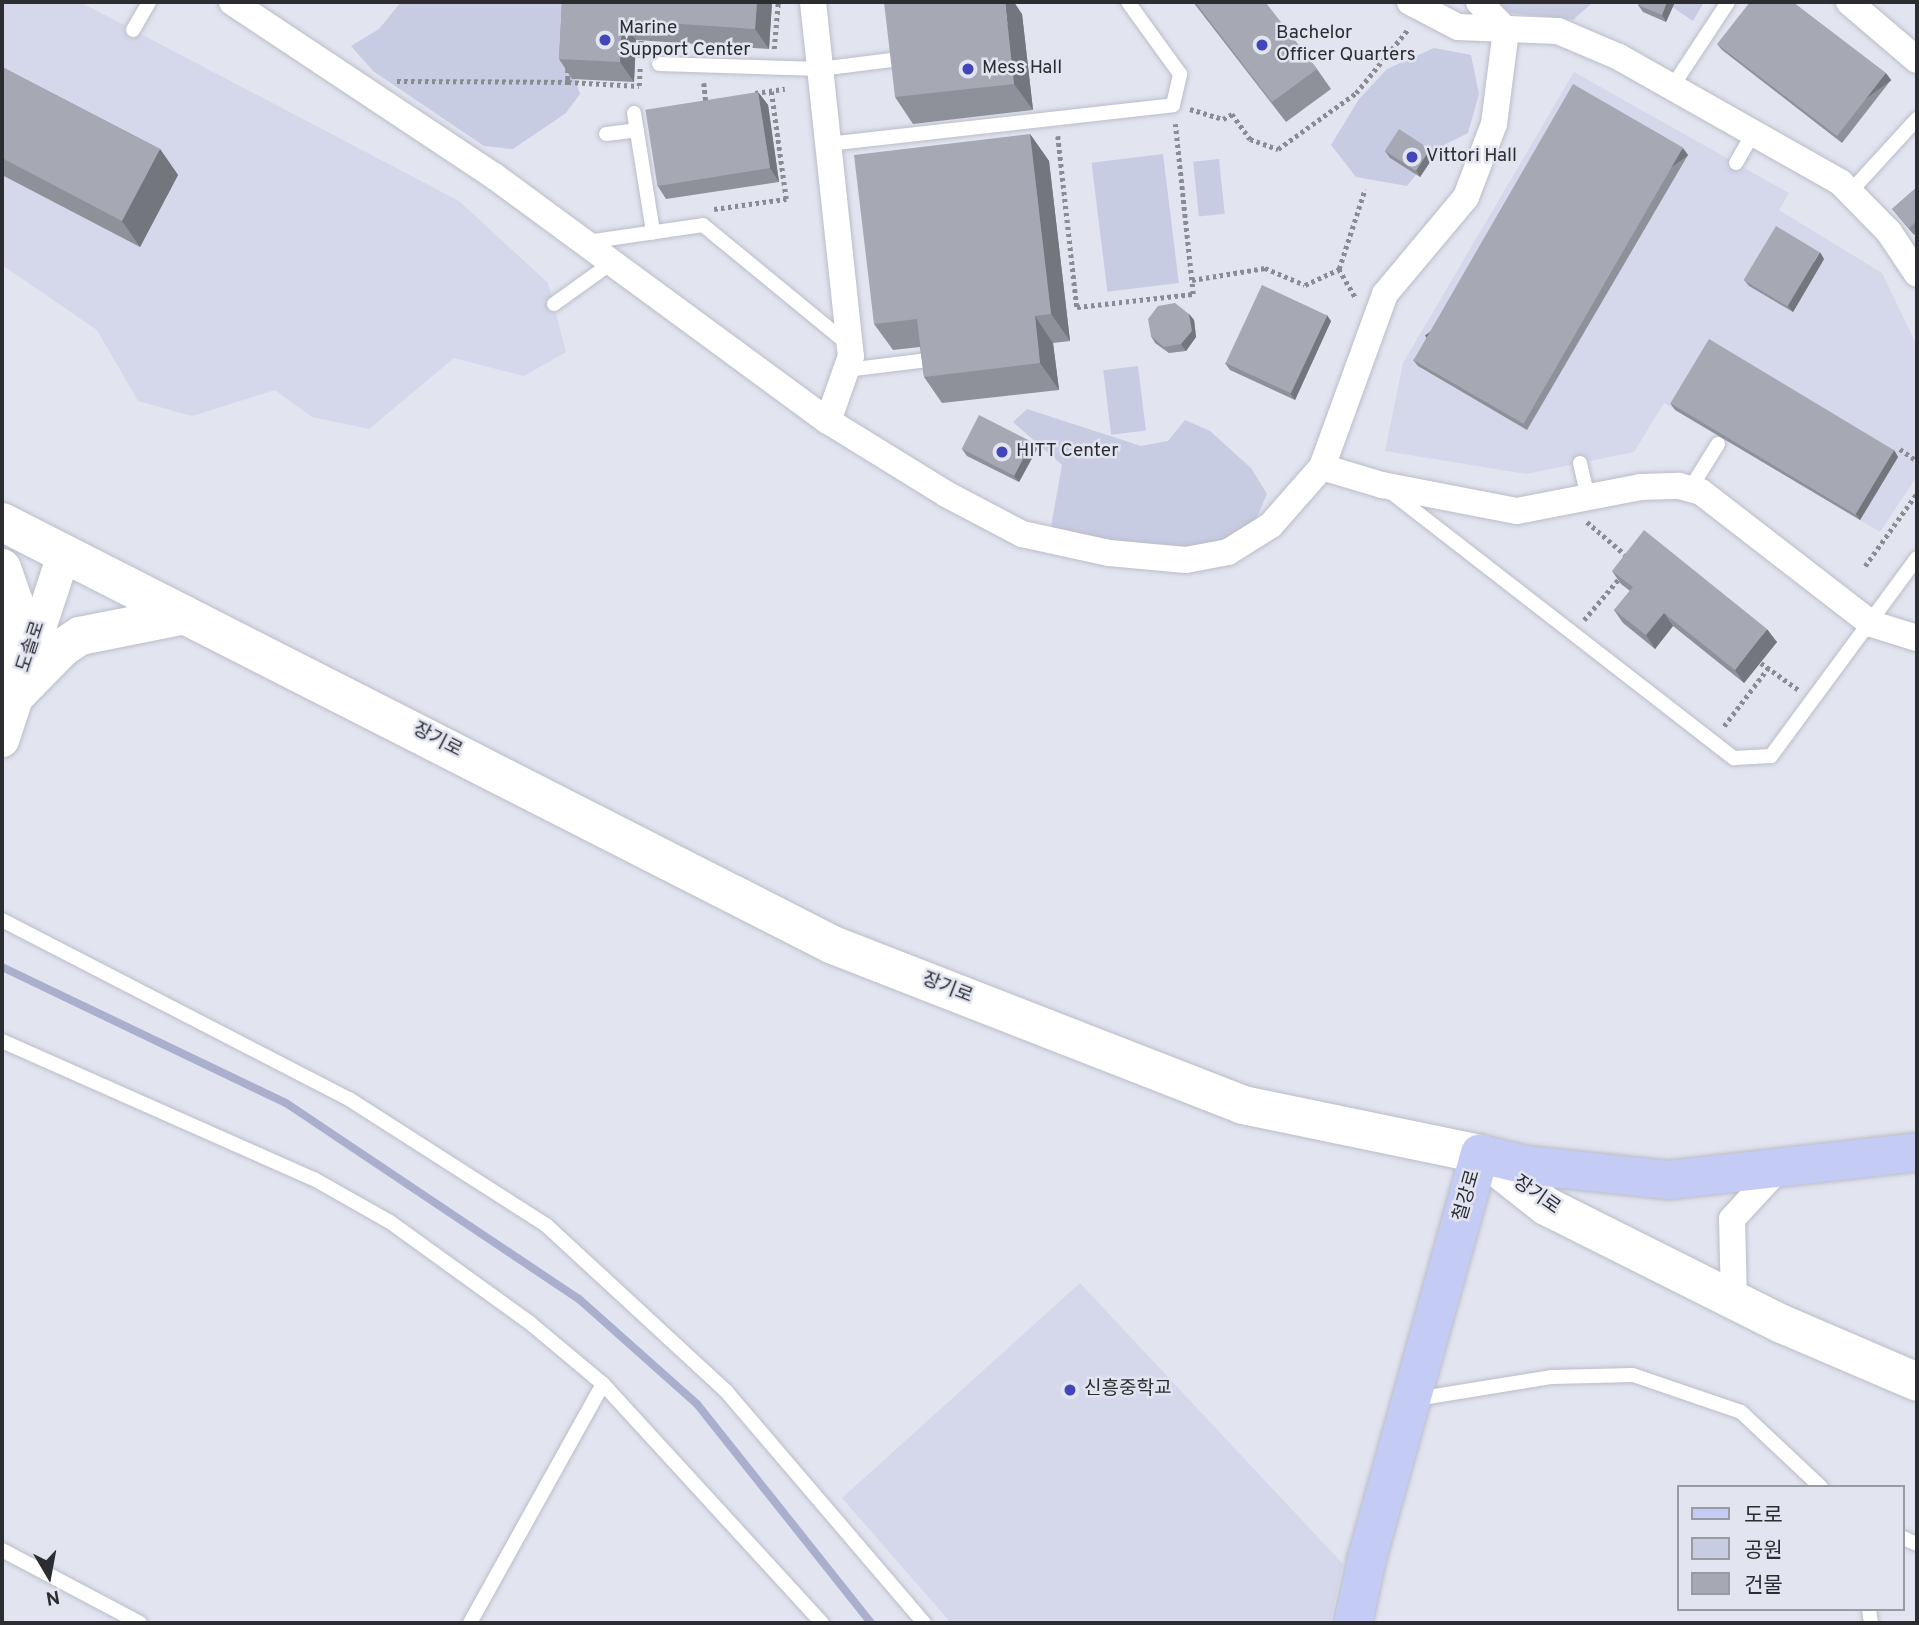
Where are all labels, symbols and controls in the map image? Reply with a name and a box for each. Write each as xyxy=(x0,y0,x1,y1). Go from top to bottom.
place label: Marine Support Center xyxy=(619,18,751,62)
place label: Bachelor Officer Quarters xyxy=(1276,23,1416,67)
marker: Marine Support Center xyxy=(597,32,613,48)
marker: Bachelor Officer Quarters xyxy=(1254,37,1270,53)
place label: Mess Hall xyxy=(982,58,1062,80)
marker: Mess Hall xyxy=(960,61,976,77)
place label: Vittori Hall xyxy=(1426,146,1517,168)
marker: Vittori Hall xyxy=(1404,149,1420,165)
place label: HITT Center xyxy=(1016,441,1119,463)
marker: HITT Center xyxy=(994,444,1010,460)
street label: 도솔로 xyxy=(13,619,51,675)
street label: 장기로 xyxy=(408,719,466,763)
street label: 장기로 xyxy=(918,969,976,1009)
street label: 철강로 xyxy=(1450,1168,1486,1224)
street label: 장기로 xyxy=(1508,1172,1564,1220)
place label: 신흥중학교 xyxy=(1084,1379,1171,1401)
marker: 신흥중학교 xyxy=(1062,1382,1078,1398)
legend xyxy=(1678,1485,1905,1611)
text: 도로 xyxy=(1744,1503,1783,1530)
text: 공원 xyxy=(1744,1538,1783,1565)
north arrow xyxy=(14,1541,84,1611)
text: 건물 xyxy=(1744,1573,1783,1600)
text: N xyxy=(44,1584,61,1610)

